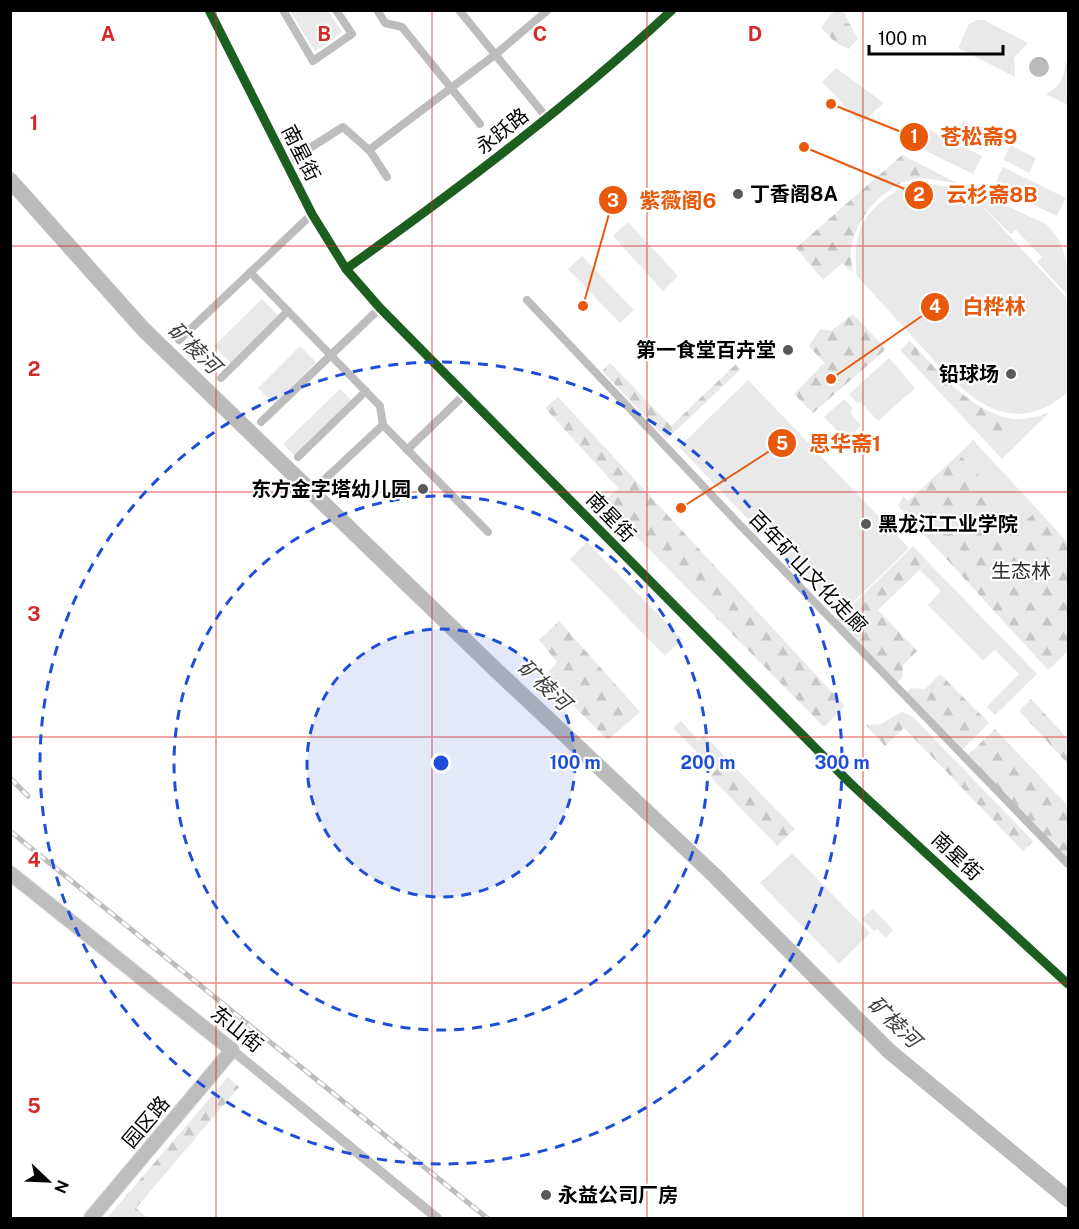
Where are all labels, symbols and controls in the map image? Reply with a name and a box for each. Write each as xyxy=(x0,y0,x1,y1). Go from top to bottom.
scale bar xyxy=(869,18,1002,56)
text: A xyxy=(101,22,115,46)
text: B xyxy=(317,22,331,46)
text: C xyxy=(533,22,547,46)
text: D xyxy=(748,22,762,46)
text: 100 m xyxy=(878,28,927,49)
street label: 永跃路 xyxy=(471,103,533,159)
text: 1 xyxy=(30,111,38,135)
callout: 苍松斋9 xyxy=(899,117,1030,156)
street label: 南星街 xyxy=(277,121,325,185)
text: 苍松斋9 xyxy=(941,124,1017,149)
text: 1 xyxy=(910,126,918,147)
callout: 云杉斋8B xyxy=(904,175,1050,214)
callout: 紫薇阁6 xyxy=(598,181,729,220)
place label: 丁香阁8A xyxy=(750,182,838,206)
text: 云杉斋8B xyxy=(946,182,1038,207)
text: 2 xyxy=(913,184,925,205)
marker: 丁香阁8A xyxy=(731,187,745,201)
text: 紫薇阁6 xyxy=(640,188,716,213)
text: 3 xyxy=(607,190,619,211)
callout: 白桦林 xyxy=(920,287,1037,326)
text: 白桦林 xyxy=(963,294,1026,319)
text: 4 xyxy=(929,296,941,317)
water label: 矿棱河 xyxy=(163,317,229,381)
place label: 第一食堂百卉堂 xyxy=(636,338,776,362)
marker: 第一食堂百卉堂 xyxy=(781,343,795,357)
text: 2 xyxy=(28,357,40,381)
place label: 铅球场 xyxy=(939,362,999,386)
marker: 铅球场 xyxy=(1004,367,1018,381)
callout: 思华斋1 xyxy=(767,424,893,463)
text: 思华斋1 xyxy=(809,431,881,456)
text: 5 xyxy=(776,433,788,454)
place label: 东方金字塔幼儿园 xyxy=(251,477,411,501)
marker: 东方金字塔幼儿园 xyxy=(416,482,430,496)
street label: 南星街 xyxy=(582,487,640,547)
street label: 百年矿山文化走廊 xyxy=(744,506,872,638)
place label: 黑龙江工业学院 xyxy=(878,512,1018,536)
marker: 黑龙江工业学院 xyxy=(859,517,873,531)
park label: 生态林 xyxy=(991,559,1051,583)
text: 3 xyxy=(27,602,41,626)
water label: 矿棱河 xyxy=(513,654,579,718)
text: 100 m xyxy=(549,752,601,773)
text: 200 m xyxy=(681,752,735,773)
text: 300 m xyxy=(814,752,870,773)
centre of rings xyxy=(431,753,451,773)
street label: 南星街 xyxy=(927,827,987,885)
text: 4 xyxy=(27,848,41,872)
water label: 矿棱河 xyxy=(863,991,929,1055)
street label: 东山街 xyxy=(206,1001,268,1057)
street label: 园区路 xyxy=(118,1091,174,1153)
text: 5 xyxy=(27,1094,41,1118)
north arrow xyxy=(18,1151,78,1211)
text: N xyxy=(50,1177,73,1196)
place label: 永益公司厂房 xyxy=(558,1183,678,1207)
marker: 永益公司厂房 xyxy=(539,1188,553,1202)

